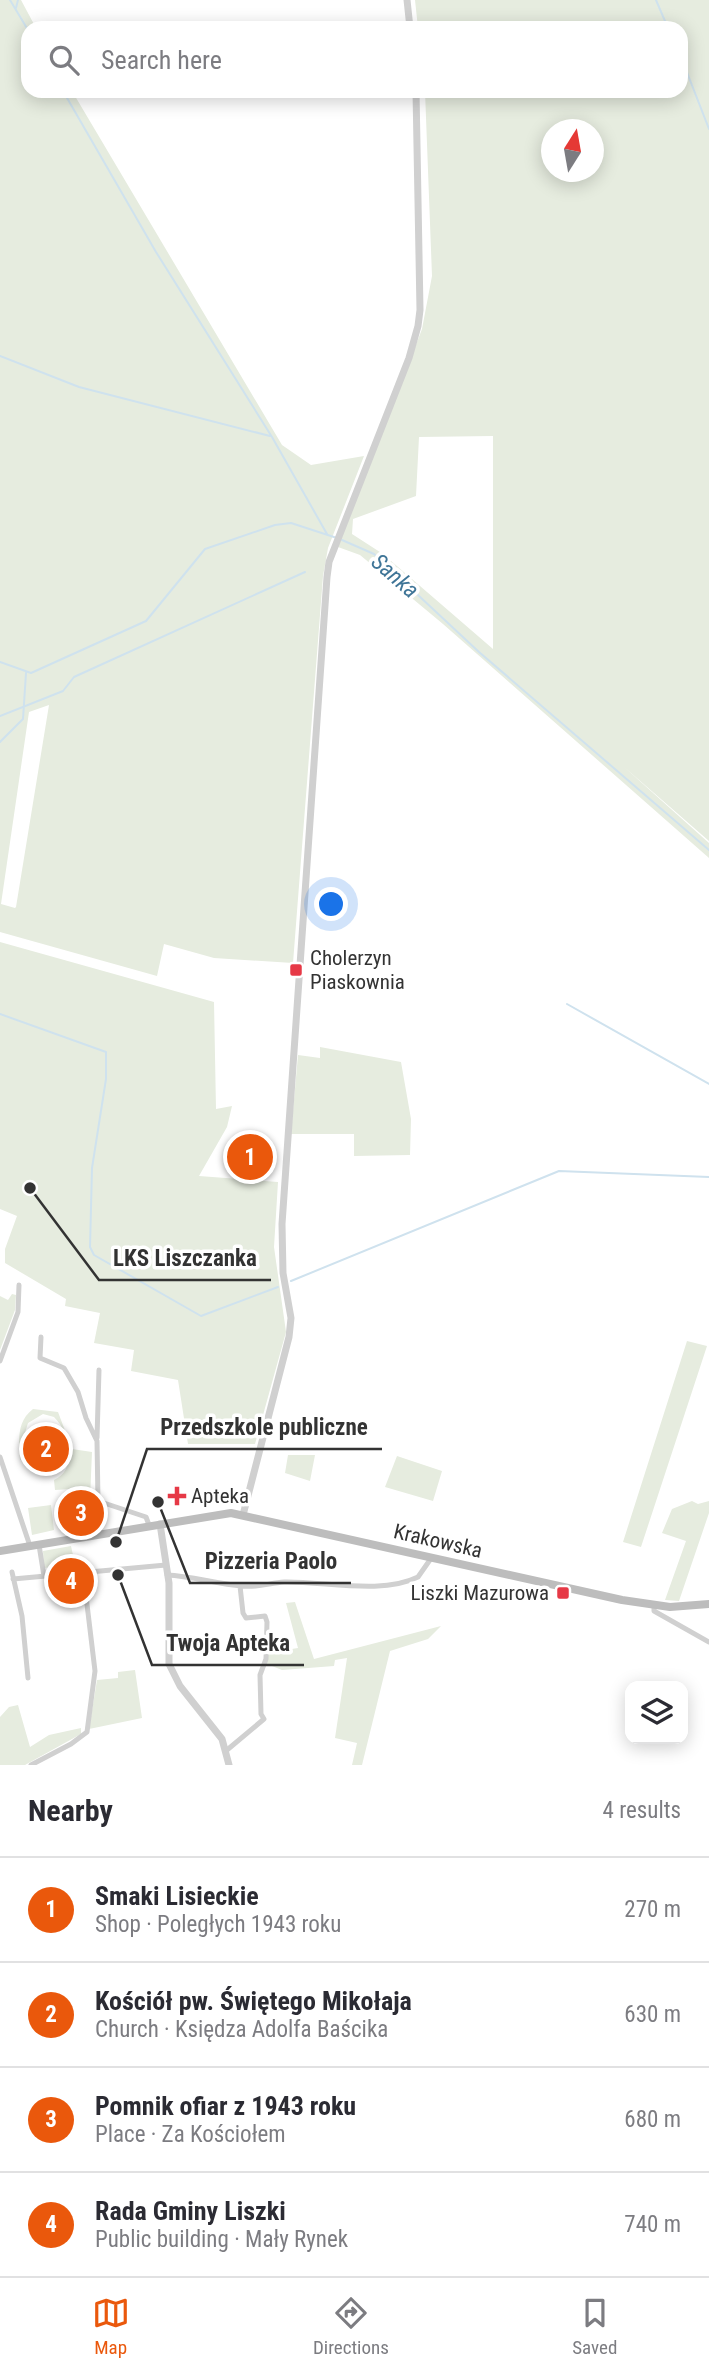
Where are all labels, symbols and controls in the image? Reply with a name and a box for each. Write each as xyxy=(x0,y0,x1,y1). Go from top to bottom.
search box xyxy=(21,21,688,98)
icon: search xyxy=(45,41,83,79)
text: Search here xyxy=(101,45,222,75)
north arrow xyxy=(541,119,604,182)
water label: Sanka xyxy=(366,548,424,604)
your location xyxy=(314,887,348,921)
place label: Cholerzyn Piaskownia xyxy=(310,946,405,994)
marker: Cholerzyn Piaskownia xyxy=(288,962,304,978)
pin: 1 xyxy=(227,1131,273,1183)
callout: LKS Liszczanka xyxy=(99,1236,271,1280)
text: LKS Liszczanka xyxy=(113,1245,257,1272)
callout: Przedszkole publiczne xyxy=(147,1405,382,1449)
text: Przedszkole publiczne xyxy=(160,1414,368,1441)
pin: 2 xyxy=(23,1423,69,1475)
place label: Apteka xyxy=(191,1484,249,1508)
pin: 3 xyxy=(58,1487,104,1539)
marker: Apteka xyxy=(169,1488,185,1504)
street label: Krakowska xyxy=(391,1519,485,1563)
callout: Pizzeria Paolo xyxy=(190,1539,351,1583)
text: Pizzeria Paolo xyxy=(205,1548,337,1575)
pin: 4 xyxy=(48,1555,94,1607)
place label: Liszki Mazurowa xyxy=(411,1581,549,1605)
marker: Liszki Mazurowa xyxy=(555,1585,571,1601)
callout: Twoja Apteka xyxy=(152,1621,304,1665)
text: Twoja Apteka xyxy=(166,1630,290,1657)
map controls xyxy=(625,1681,688,1744)
button: layers xyxy=(625,1681,688,1744)
text: Nearby xyxy=(28,1793,113,1828)
text: 4 results xyxy=(603,1797,681,1824)
text: Smaki Lisieckie xyxy=(95,1881,259,1911)
text: 1 xyxy=(45,1896,57,1923)
text: 270 m xyxy=(624,1896,681,1923)
text: Shop · Poległych 1943 roku xyxy=(95,1911,341,1938)
text: Kościół pw. Świętego Mikołaja xyxy=(95,1986,412,2016)
text: 2 xyxy=(45,2001,57,2028)
text: 630 m xyxy=(624,2001,681,2028)
text: Church · Księdza Adolfa Baścika xyxy=(95,2016,388,2043)
text: Pomnik ofiar z 1943 roku xyxy=(95,2091,356,2121)
text: 3 xyxy=(45,2106,57,2133)
text: 680 m xyxy=(624,2106,681,2133)
text: Place · Za Kościołem xyxy=(95,2121,286,2148)
text: Rada Gminy Liszki xyxy=(95,2196,286,2226)
text: 4 xyxy=(45,2211,57,2238)
text: 740 m xyxy=(624,2211,681,2238)
text: Public building · Mały Rynek xyxy=(95,2226,348,2253)
tab: Map xyxy=(92,2294,130,2359)
tab: Directions xyxy=(313,2294,389,2359)
tab: Saved xyxy=(572,2294,617,2359)

